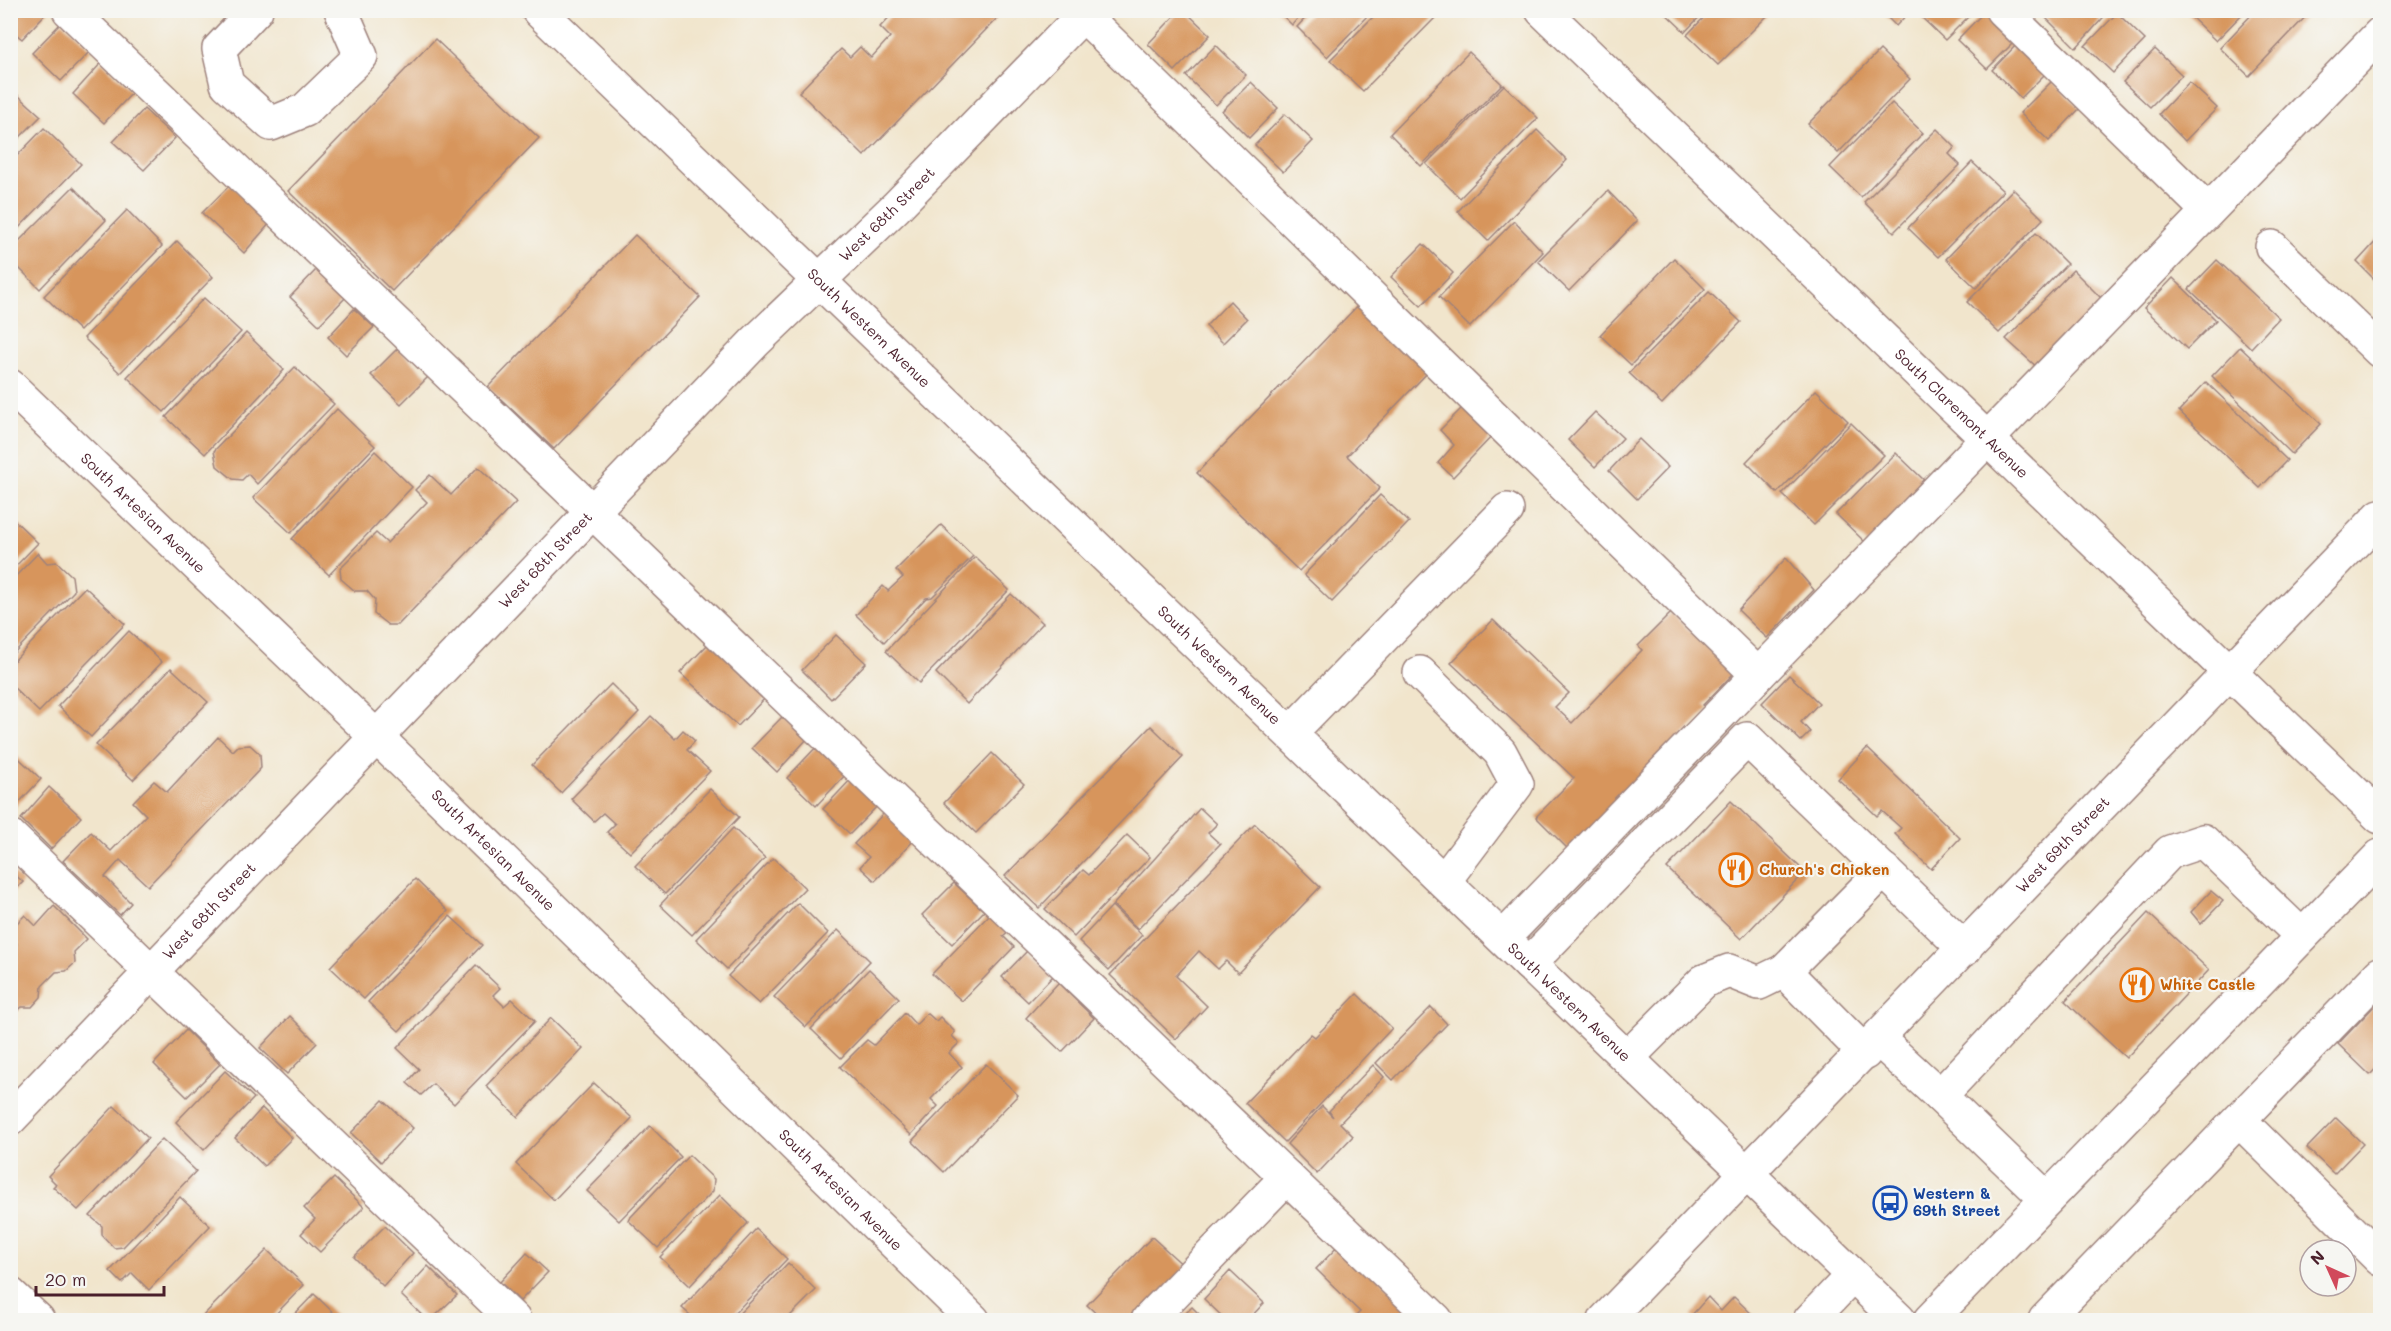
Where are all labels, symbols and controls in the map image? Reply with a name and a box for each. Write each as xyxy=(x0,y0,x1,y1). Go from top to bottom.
street label: West 68th Street xyxy=(834,162,939,265)
street label: South Western Avenue xyxy=(803,264,935,392)
street label: South Claremont Avenue xyxy=(1891,344,2033,482)
street label: South Artesian Avenue xyxy=(77,448,210,577)
street label: West 68th Street xyxy=(494,507,596,612)
street label: South Western Avenue xyxy=(1154,601,1285,729)
street label: South Artesian Avenue xyxy=(428,785,560,915)
street label: West 69th Street xyxy=(2011,792,2114,897)
restaurant icon: Church's Chicken xyxy=(1718,852,1754,888)
street label: West 68th Street xyxy=(157,858,260,963)
place label: Church's Chicken xyxy=(1759,859,1889,879)
street label: South Western Avenue xyxy=(1504,938,1636,1066)
restaurant icon: White Castle xyxy=(2119,967,2155,1003)
place label: White Castle xyxy=(2160,974,2255,994)
street label: South Artesian Avenue xyxy=(775,1124,907,1255)
place label: Western & 69th Street xyxy=(1913,1183,2001,1220)
bus stop icon: Western & 69th Street xyxy=(1872,1185,1908,1221)
north arrow xyxy=(2298,1238,2358,1298)
text: N xyxy=(2305,1245,2329,1269)
scale bar xyxy=(36,1259,164,1297)
text: 20 m xyxy=(45,1267,86,1291)

